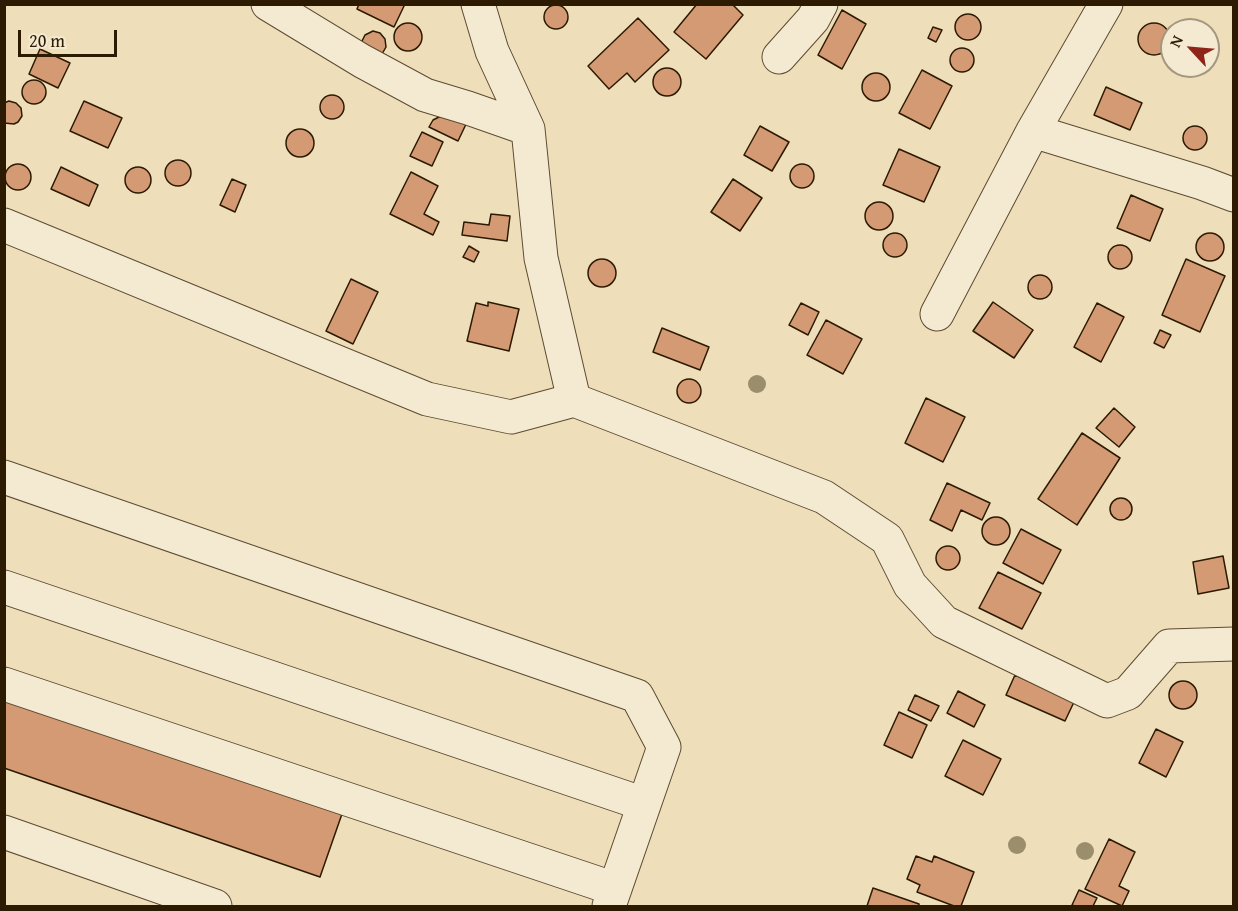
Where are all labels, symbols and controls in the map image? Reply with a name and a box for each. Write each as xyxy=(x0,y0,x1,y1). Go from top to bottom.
scale bar xyxy=(21,18,120,56)
north arrow xyxy=(1160,18,1220,78)
text: 20 m xyxy=(29,27,65,54)
text: N xyxy=(1162,31,1189,51)

